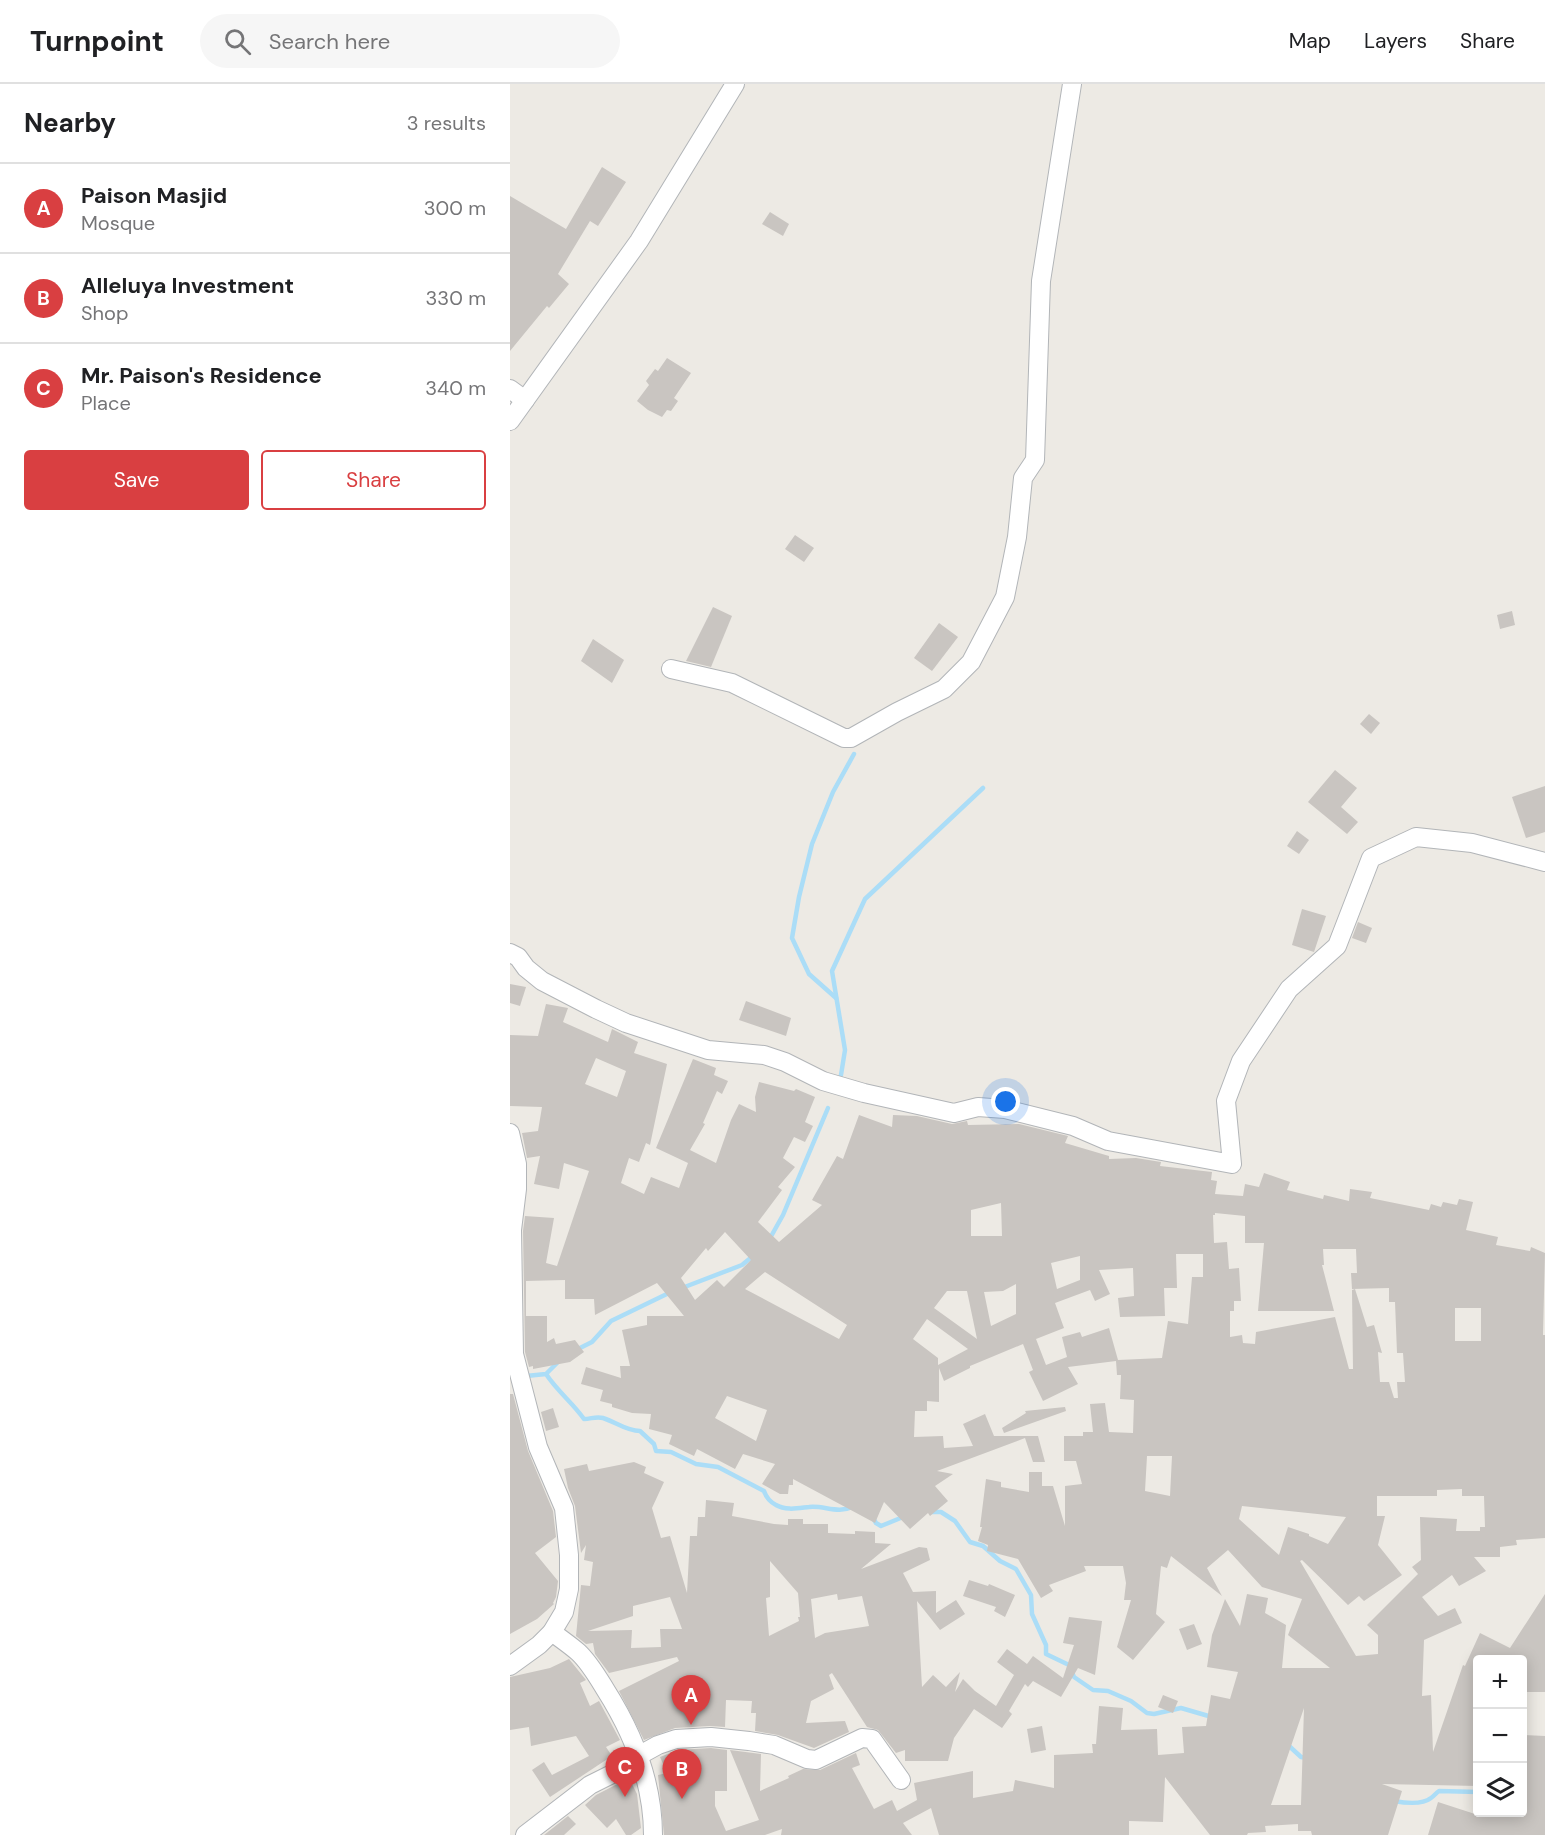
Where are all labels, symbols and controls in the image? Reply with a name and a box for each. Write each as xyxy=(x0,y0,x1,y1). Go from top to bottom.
search box xyxy=(200,14,620,68)
text: Turnpoint xyxy=(30,23,164,60)
icon: search xyxy=(221,25,254,58)
text: Search here xyxy=(269,27,390,56)
text: Map xyxy=(1289,27,1331,55)
text: Layers xyxy=(1364,27,1427,55)
text: Share xyxy=(1460,27,1515,55)
text: Nearby xyxy=(24,106,116,140)
text: 3 results xyxy=(407,110,486,136)
text: Paison Masjid xyxy=(81,181,227,210)
text: A xyxy=(36,195,51,221)
text: 300 m xyxy=(424,195,486,221)
text: Mosque xyxy=(81,210,155,236)
text: Alleluya Investment xyxy=(81,271,294,300)
text: B xyxy=(37,285,50,311)
text: 330 m xyxy=(426,285,486,311)
text: Shop xyxy=(81,300,128,326)
text: Mr. Paison's Residence xyxy=(81,361,322,390)
text: C xyxy=(36,375,51,401)
text: 340 m xyxy=(425,375,486,401)
text: Place xyxy=(81,390,131,416)
button: Save xyxy=(24,450,249,510)
button: Share xyxy=(261,450,486,510)
your location xyxy=(991,1087,1020,1116)
map controls xyxy=(1473,1655,1527,1817)
button: + xyxy=(1473,1655,1527,1709)
pin: A xyxy=(672,1676,711,1725)
button: − xyxy=(1473,1709,1527,1763)
pin: C xyxy=(606,1748,644,1797)
pin: B xyxy=(662,1750,702,1799)
button: layers xyxy=(1473,1763,1527,1817)

